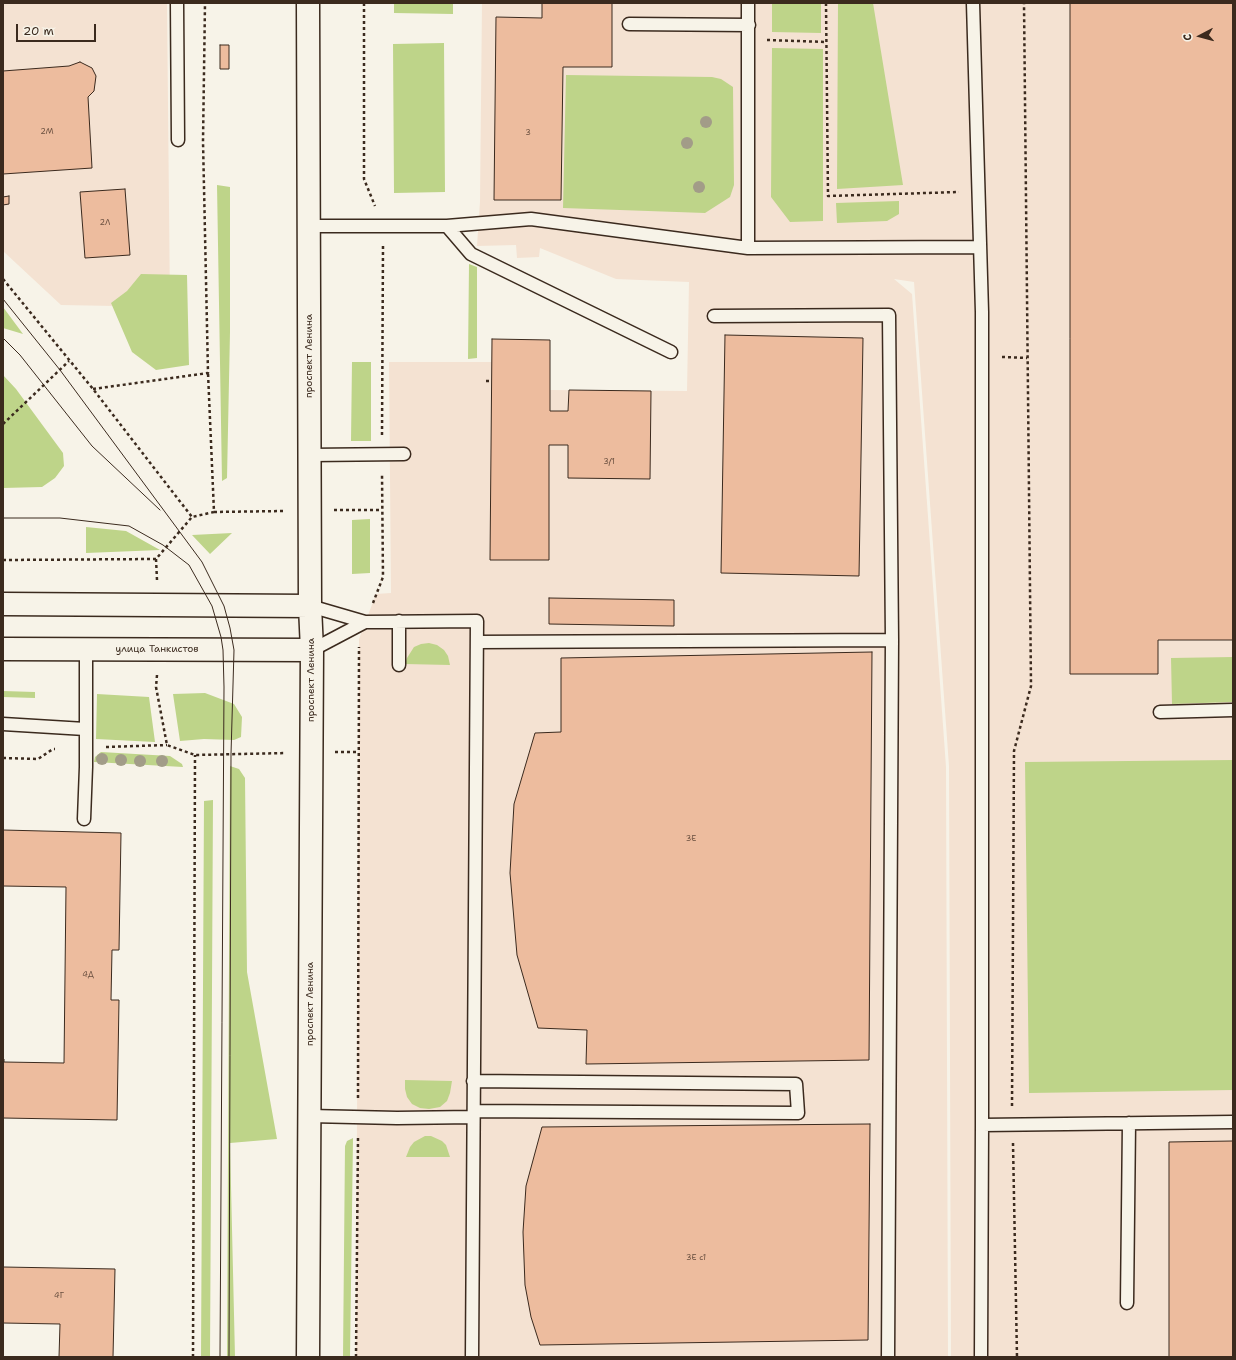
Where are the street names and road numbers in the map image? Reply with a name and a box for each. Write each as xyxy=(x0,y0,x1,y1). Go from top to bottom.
street label: проспект Ленина xyxy=(303,314,315,398)
street label: проспект Ленина xyxy=(305,638,317,722)
street label: улица Танкистов xyxy=(115,643,199,655)
street label: проспект Ленина xyxy=(304,962,316,1046)

